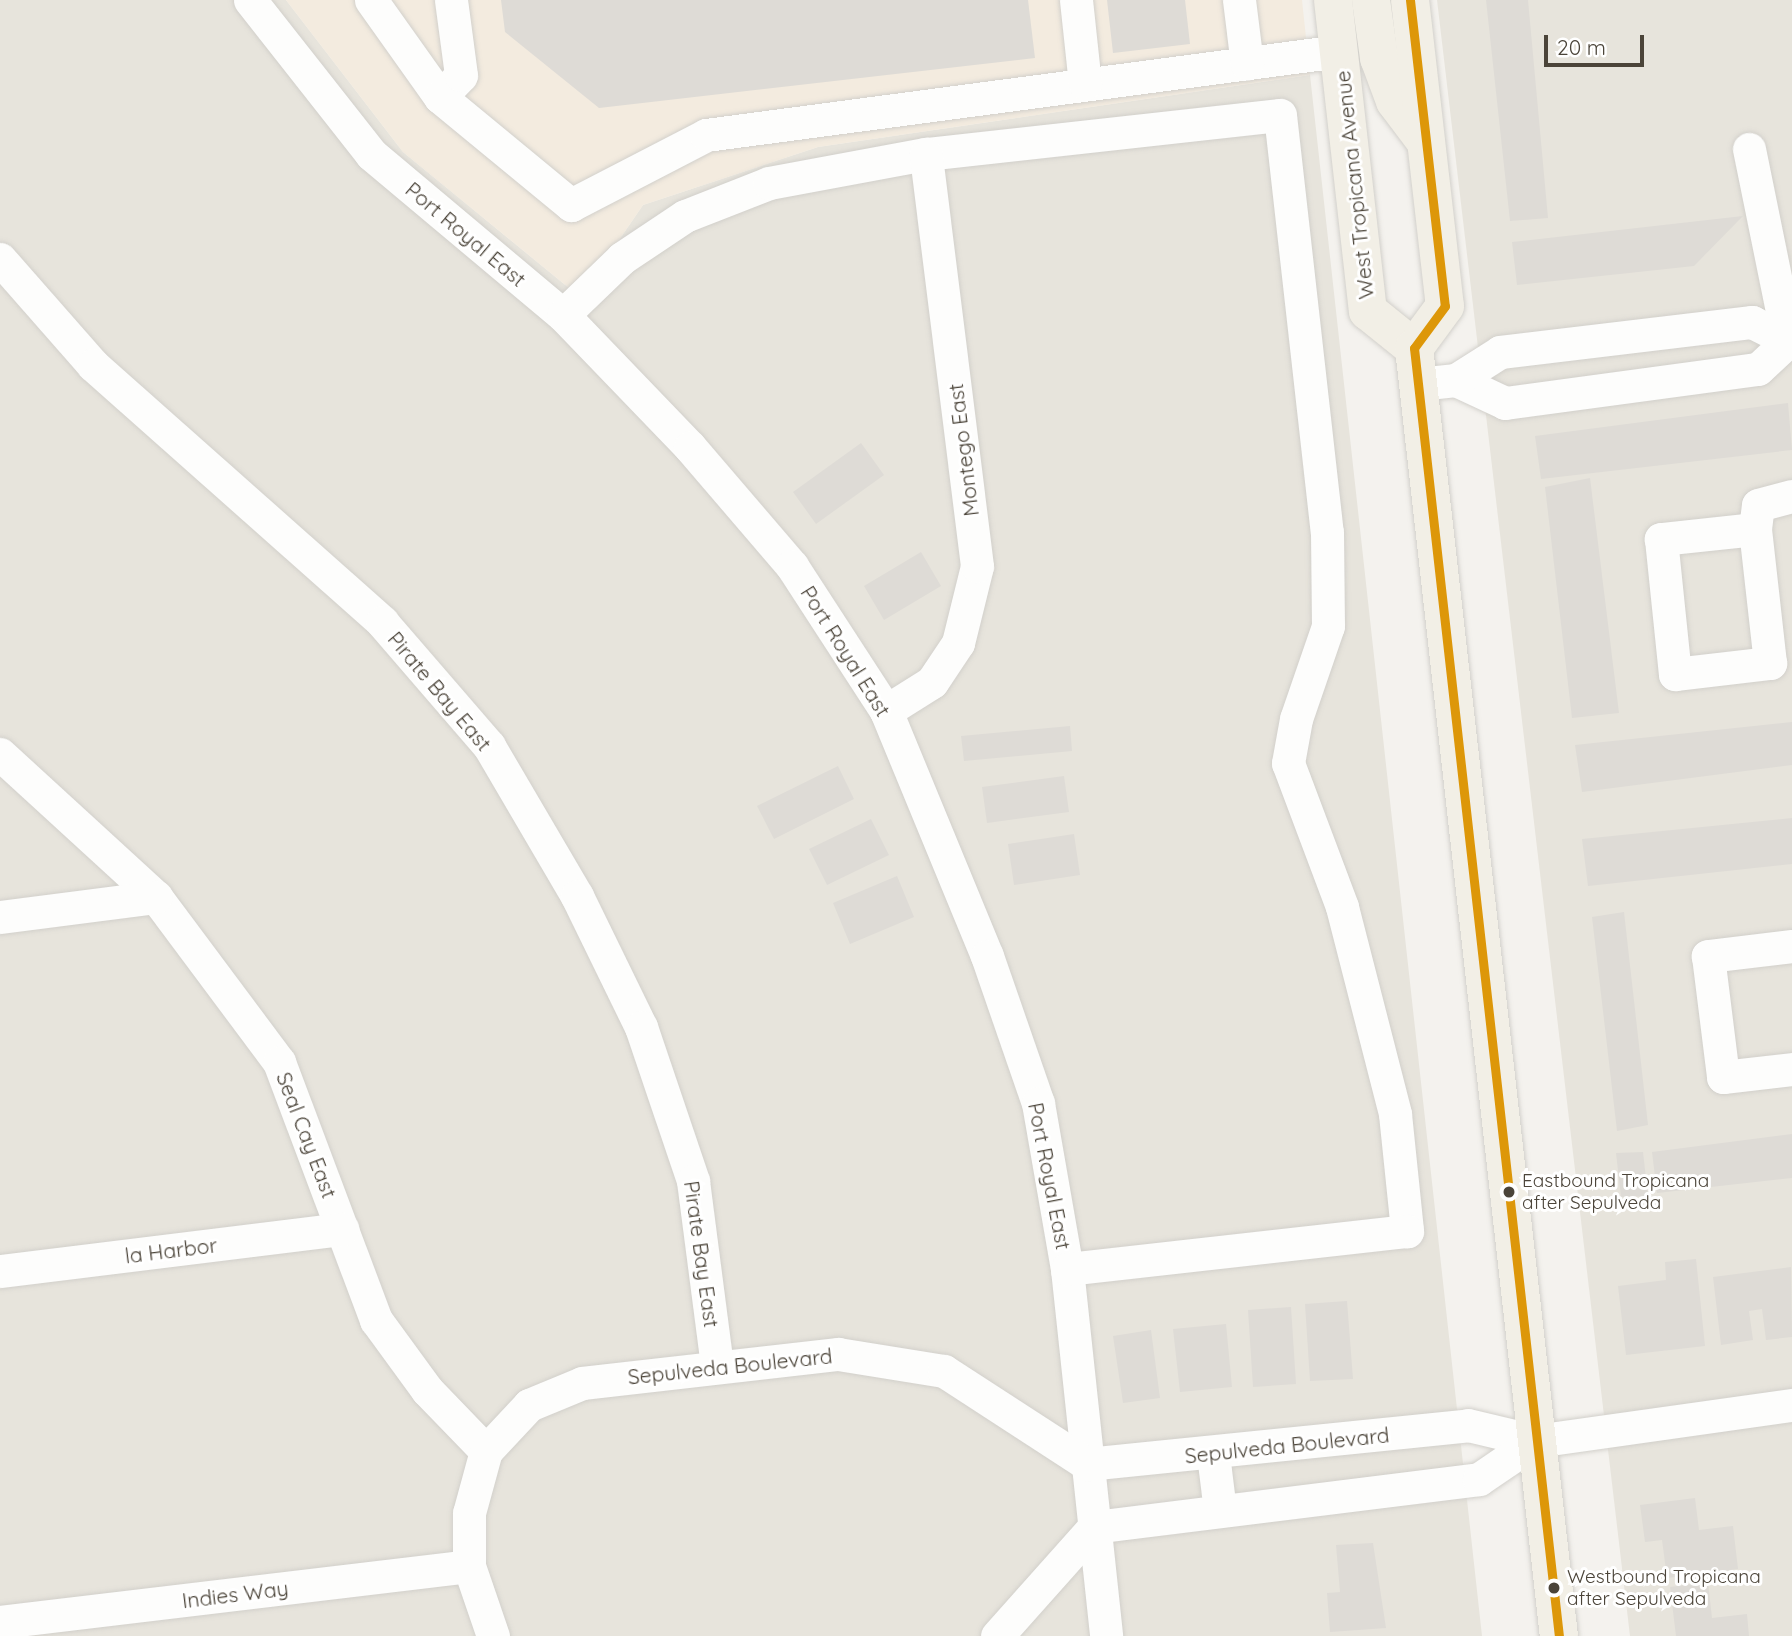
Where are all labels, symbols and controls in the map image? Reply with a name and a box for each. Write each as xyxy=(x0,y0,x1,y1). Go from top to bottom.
scale bar xyxy=(1547,21,1647,65)
text: 20 m xyxy=(1557,34,1606,60)
street label: West Tropicana Avenue xyxy=(1329,70,1379,300)
street label: Port Royal East xyxy=(401,176,531,292)
street label: Montego East xyxy=(942,382,984,518)
street label: Port Royal East xyxy=(796,581,896,721)
street label: Pirate Bay East xyxy=(383,626,497,756)
street label: Seal Cay East xyxy=(271,1069,343,1201)
street label: Port Royal East xyxy=(1023,1100,1077,1252)
place label: Eastbound Tropicana after Sepulveda xyxy=(1522,1170,1709,1214)
street label: Pirate Bay East xyxy=(679,1179,725,1329)
marker: Eastbound Tropicana after Sepulveda xyxy=(1502,1185,1516,1199)
street label: la Harbor xyxy=(123,1232,219,1268)
street label: Sepulveda Boulevard xyxy=(626,1343,834,1389)
street label: Sepulveda Boulevard xyxy=(1183,1422,1391,1468)
place label: Westbound Tropicana after Sepulveda xyxy=(1567,1566,1761,1610)
street label: Indies Way xyxy=(180,1575,290,1613)
marker: Westbound Tropicana after Sepulveda xyxy=(1547,1581,1561,1595)

